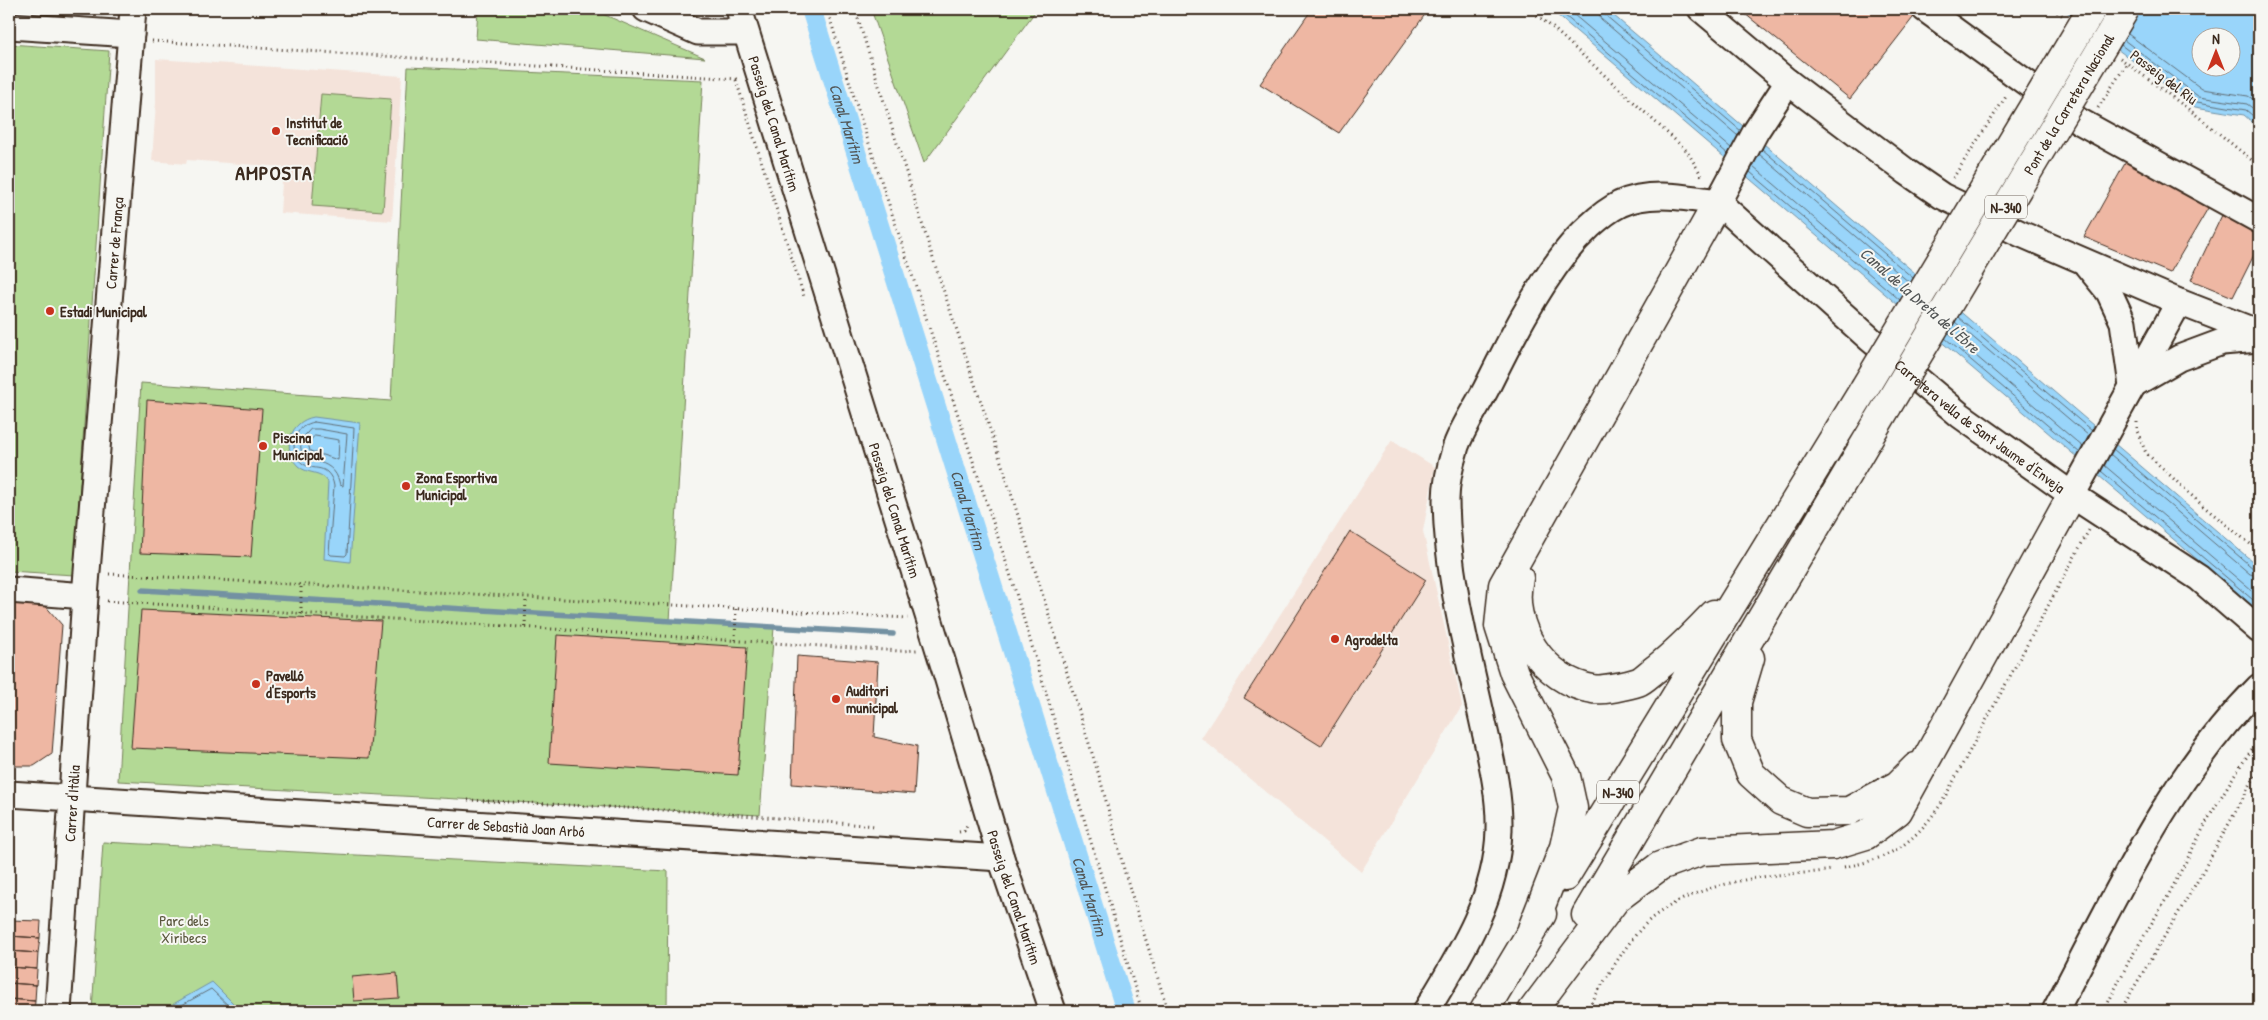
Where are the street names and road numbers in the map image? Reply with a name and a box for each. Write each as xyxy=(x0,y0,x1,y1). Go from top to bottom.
street label: Pont de la Carretera Nacional xyxy=(2018,29,2119,178)
street label: Passeig del Riu xyxy=(2126,45,2202,109)
street label: Passeig del Canal Marítim xyxy=(744,53,806,194)
street label: Carrer de França xyxy=(100,196,128,290)
road number: N-340 xyxy=(1985,196,2027,218)
street label: Carretera vella de Sant Jaume d'Enveja xyxy=(1890,354,2070,498)
street label: Passeig del Canal Marítim xyxy=(864,440,926,580)
street label: Carrer d'Itàlia xyxy=(59,764,84,843)
road number: N-340 xyxy=(1597,780,1639,804)
street label: Carrer de Sebastià Joan Arbó xyxy=(427,811,585,842)
street label: Passeig del Canal Marítim xyxy=(983,827,1047,967)

